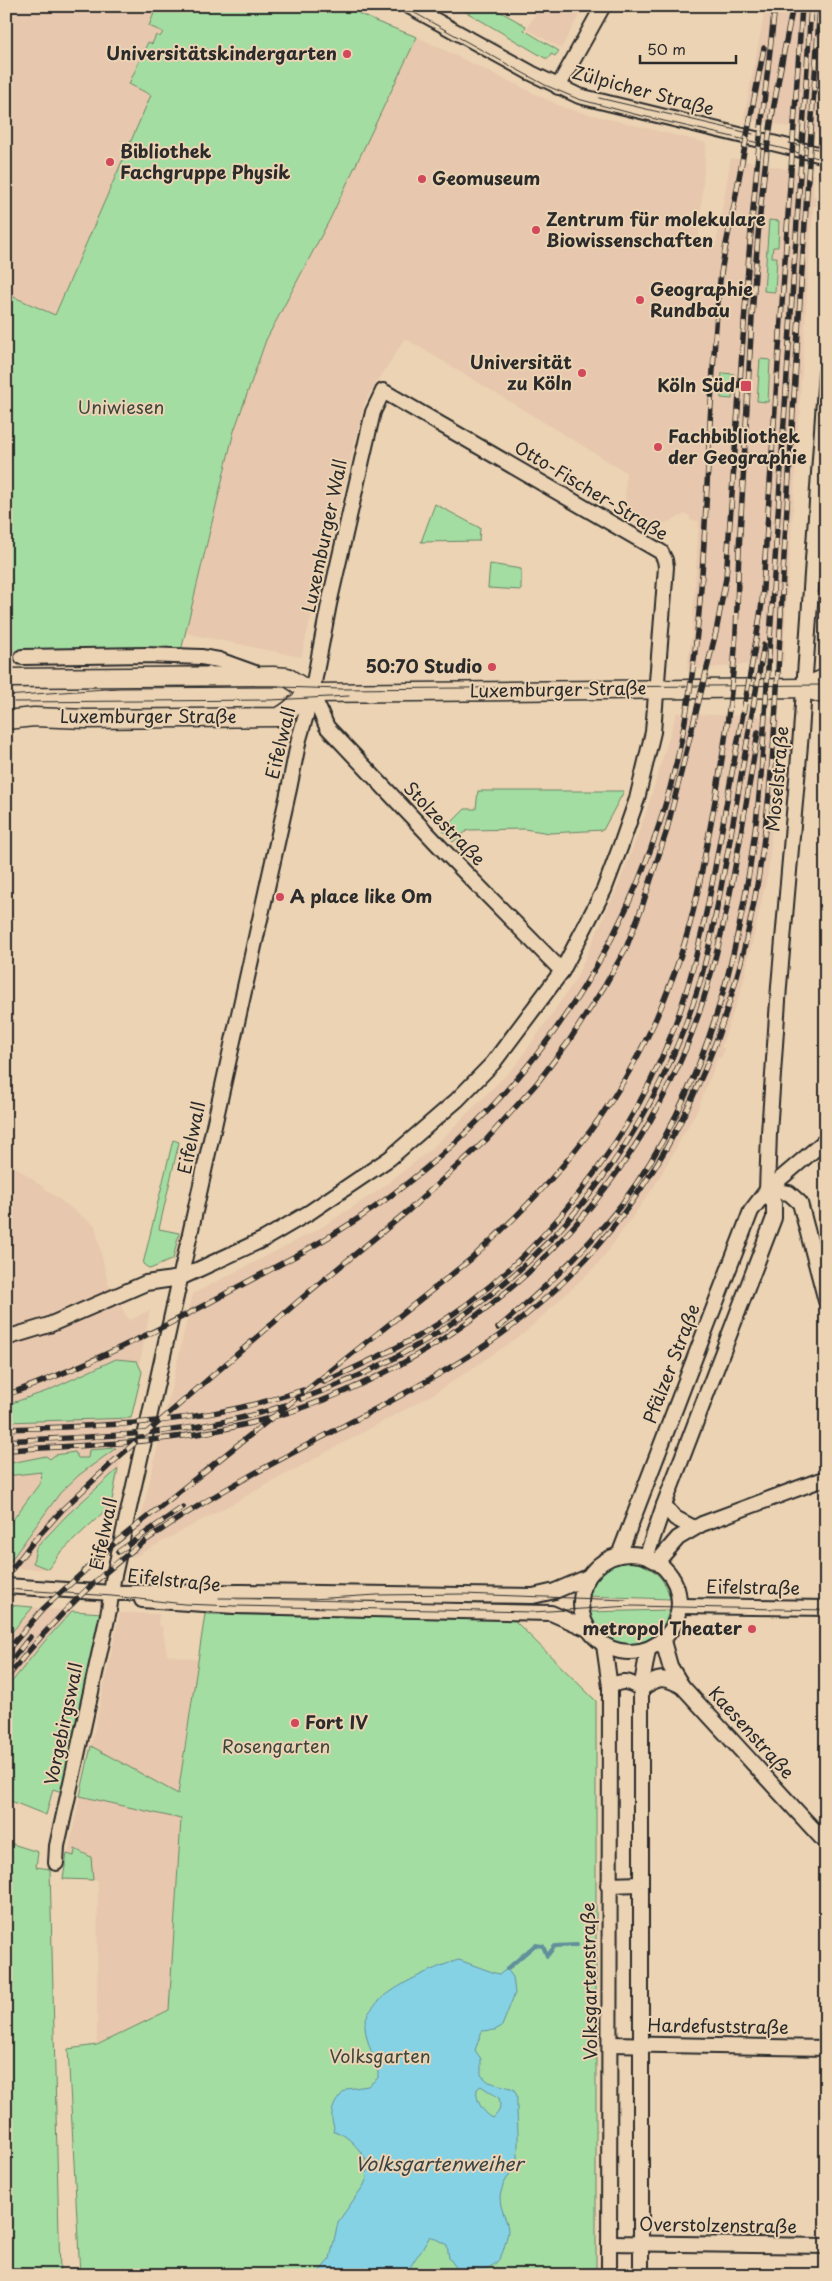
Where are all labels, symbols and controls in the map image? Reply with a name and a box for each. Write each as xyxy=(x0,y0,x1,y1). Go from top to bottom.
scale bar xyxy=(640,32,736,64)
text: 50 m xyxy=(647,37,686,60)
place label: Universitätskindergarten xyxy=(106,39,337,66)
marker: Universitätskindergarten xyxy=(341,48,353,60)
street label: Zülpicher Straße xyxy=(569,58,717,121)
place label: Bibliothek Fachgruppe Physik xyxy=(120,137,290,185)
marker: Bibliothek Fachgruppe Physik xyxy=(104,156,116,168)
place label: Geomuseum xyxy=(432,164,540,191)
marker: Geomuseum xyxy=(416,173,428,185)
place label: Zentrum für molekulare Biowissenschaften xyxy=(546,205,766,253)
marker: Zentrum für molekulare Biowissenschaften xyxy=(530,224,542,236)
place label: Geographie Rundbau xyxy=(650,275,753,323)
marker: Geographie Rundbau xyxy=(634,294,646,306)
place label: Universität zu Köln xyxy=(470,348,572,396)
marker: Universität zu Köln xyxy=(576,367,588,379)
place label: Köln Süd xyxy=(657,371,735,398)
marker: Köln Süd xyxy=(739,379,753,393)
park label: Uniwiesen xyxy=(78,393,164,420)
place label: Fachbibliothek der Geographie xyxy=(668,422,807,470)
street label: Otto-Fischer-Straße xyxy=(510,433,674,546)
marker: Fachbibliothek der Geographie xyxy=(652,441,664,453)
street label: Luxemburger Wall xyxy=(294,456,353,615)
place label: 50:70 Studio xyxy=(365,652,482,679)
marker: 50:70 Studio xyxy=(486,661,498,673)
street label: Luxemburger Straße xyxy=(469,673,647,704)
street label: Luxemburger Straße xyxy=(60,702,236,729)
street label: Eifelwall xyxy=(258,704,302,782)
street label: Moselstraße xyxy=(758,725,795,833)
street label: Stolzestraße xyxy=(398,775,492,871)
place label: A place like Om xyxy=(290,882,432,909)
marker: A place like Om xyxy=(274,891,286,903)
street label: Eifelwall xyxy=(170,1099,211,1177)
street label: Pfälzer Straße xyxy=(635,1300,706,1427)
street label: Eifelwall xyxy=(82,1495,123,1573)
street label: Eifelstraße xyxy=(126,1561,222,1598)
street label: Eifelstraße xyxy=(706,1572,800,1601)
place label: metropol Theater xyxy=(583,1614,743,1641)
marker: metropol Theater xyxy=(746,1623,758,1635)
street label: Vorgebirgswall xyxy=(36,1660,89,1788)
street label: Kaesenstraße xyxy=(703,1680,801,1784)
place label: Fort IV xyxy=(305,1708,368,1735)
marker: Fort IV xyxy=(289,1717,301,1729)
park label: Rosengarten xyxy=(222,1732,330,1759)
street label: Volksgartenstraße xyxy=(574,1902,603,2060)
street label: Hardefuststraße xyxy=(647,2011,789,2040)
park label: Volksgarten xyxy=(329,2042,431,2069)
water label: Volksgartenweiher xyxy=(355,2149,526,2177)
street label: Overstolzenstraße xyxy=(639,2210,797,2239)

